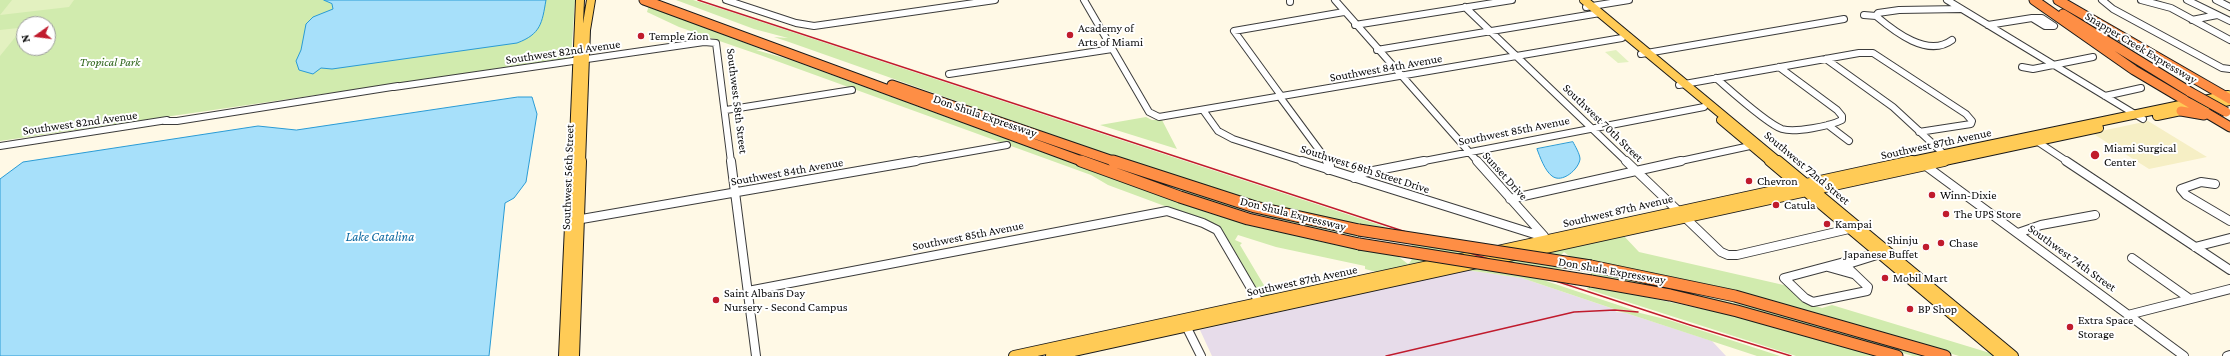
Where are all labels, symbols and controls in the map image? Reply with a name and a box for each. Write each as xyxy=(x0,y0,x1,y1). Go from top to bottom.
street label: Snapper Creek Expressway xyxy=(2082,9,2200,87)
north arrow xyxy=(16,16,56,56)
place label: Academy of Arts of Miami xyxy=(1078,21,1143,49)
place label: Temple Zion xyxy=(649,29,709,43)
marker: Academy of Arts of Miami xyxy=(1065,30,1075,40)
marker: Temple Zion xyxy=(636,31,646,41)
text: N xyxy=(19,34,32,44)
street label: Southwest 82nd Avenue xyxy=(505,37,621,67)
street label: Southwest 58th Street xyxy=(723,47,751,155)
street label: Southwest 84th Avenue xyxy=(1329,51,1443,85)
park label: Tropical Park xyxy=(80,55,140,69)
street label: Southwest 70th Street xyxy=(1560,81,1646,165)
street label: Don Shula Expressway xyxy=(931,92,1039,140)
street label: Southwest 82nd Avenue xyxy=(22,108,138,138)
street label: Southwest 85th Avenue xyxy=(1457,113,1571,149)
street label: Southwest 56th Street xyxy=(559,124,577,230)
street label: Southwest 87th Avenue xyxy=(1879,125,1993,163)
street label: Southwest 72nd Street xyxy=(1761,128,1853,208)
street label: Southwest 68th Street Drive xyxy=(1299,141,1431,197)
place label: Miami Surgical Center xyxy=(2104,141,2176,169)
street label: Sunset Drive xyxy=(1479,149,1531,203)
marker: Miami Surgical Center xyxy=(2089,149,2101,161)
street label: Southwest 84th Avenue xyxy=(730,155,844,189)
place label: Chevron xyxy=(1757,174,1798,188)
marker: Chevron xyxy=(1744,176,1754,186)
place label: Winn-Dixie xyxy=(1940,188,1996,202)
marker: Winn-Dixie xyxy=(1927,190,1937,200)
street label: Southwest 87th Avenue xyxy=(1561,191,1675,231)
street label: Don Shula Expressway xyxy=(1239,194,1347,234)
place label: Catula xyxy=(1784,198,1816,212)
marker: Catula xyxy=(1771,200,1781,210)
place label: The UPS Store xyxy=(1954,207,2021,221)
marker: The UPS Store xyxy=(1941,209,1951,219)
place label: Kampai xyxy=(1835,217,1872,231)
street label: Southwest 85th Avenue xyxy=(911,218,1025,254)
marker: Kampai xyxy=(1822,219,1832,229)
street label: Southwest 74th Street xyxy=(2025,221,2119,295)
water label: Lake Catalina xyxy=(346,229,414,245)
place label: Shinju Japanese Buffet xyxy=(1844,233,1918,261)
place label: Chase xyxy=(1949,236,1978,250)
marker: Chase xyxy=(1936,238,1946,248)
marker: Shinju Japanese Buffet xyxy=(1921,242,1931,252)
street label: Don Shula Expressway xyxy=(1557,254,1667,288)
street label: Southwest 87th Avenue xyxy=(1245,262,1359,300)
place label: Mobil Mart xyxy=(1893,271,1947,285)
marker: Mobil Mart xyxy=(1880,273,1890,283)
place label: Saint Albans Day Nursery - Second Campus xyxy=(724,286,847,314)
marker: Saint Albans Day Nursery - Second Campus xyxy=(711,295,721,305)
place label: BP Shop xyxy=(1918,302,1957,316)
marker: BP Shop xyxy=(1905,304,1915,314)
place label: Extra Space Storage xyxy=(2078,313,2133,341)
marker: Extra Space Storage xyxy=(2065,322,2075,332)

